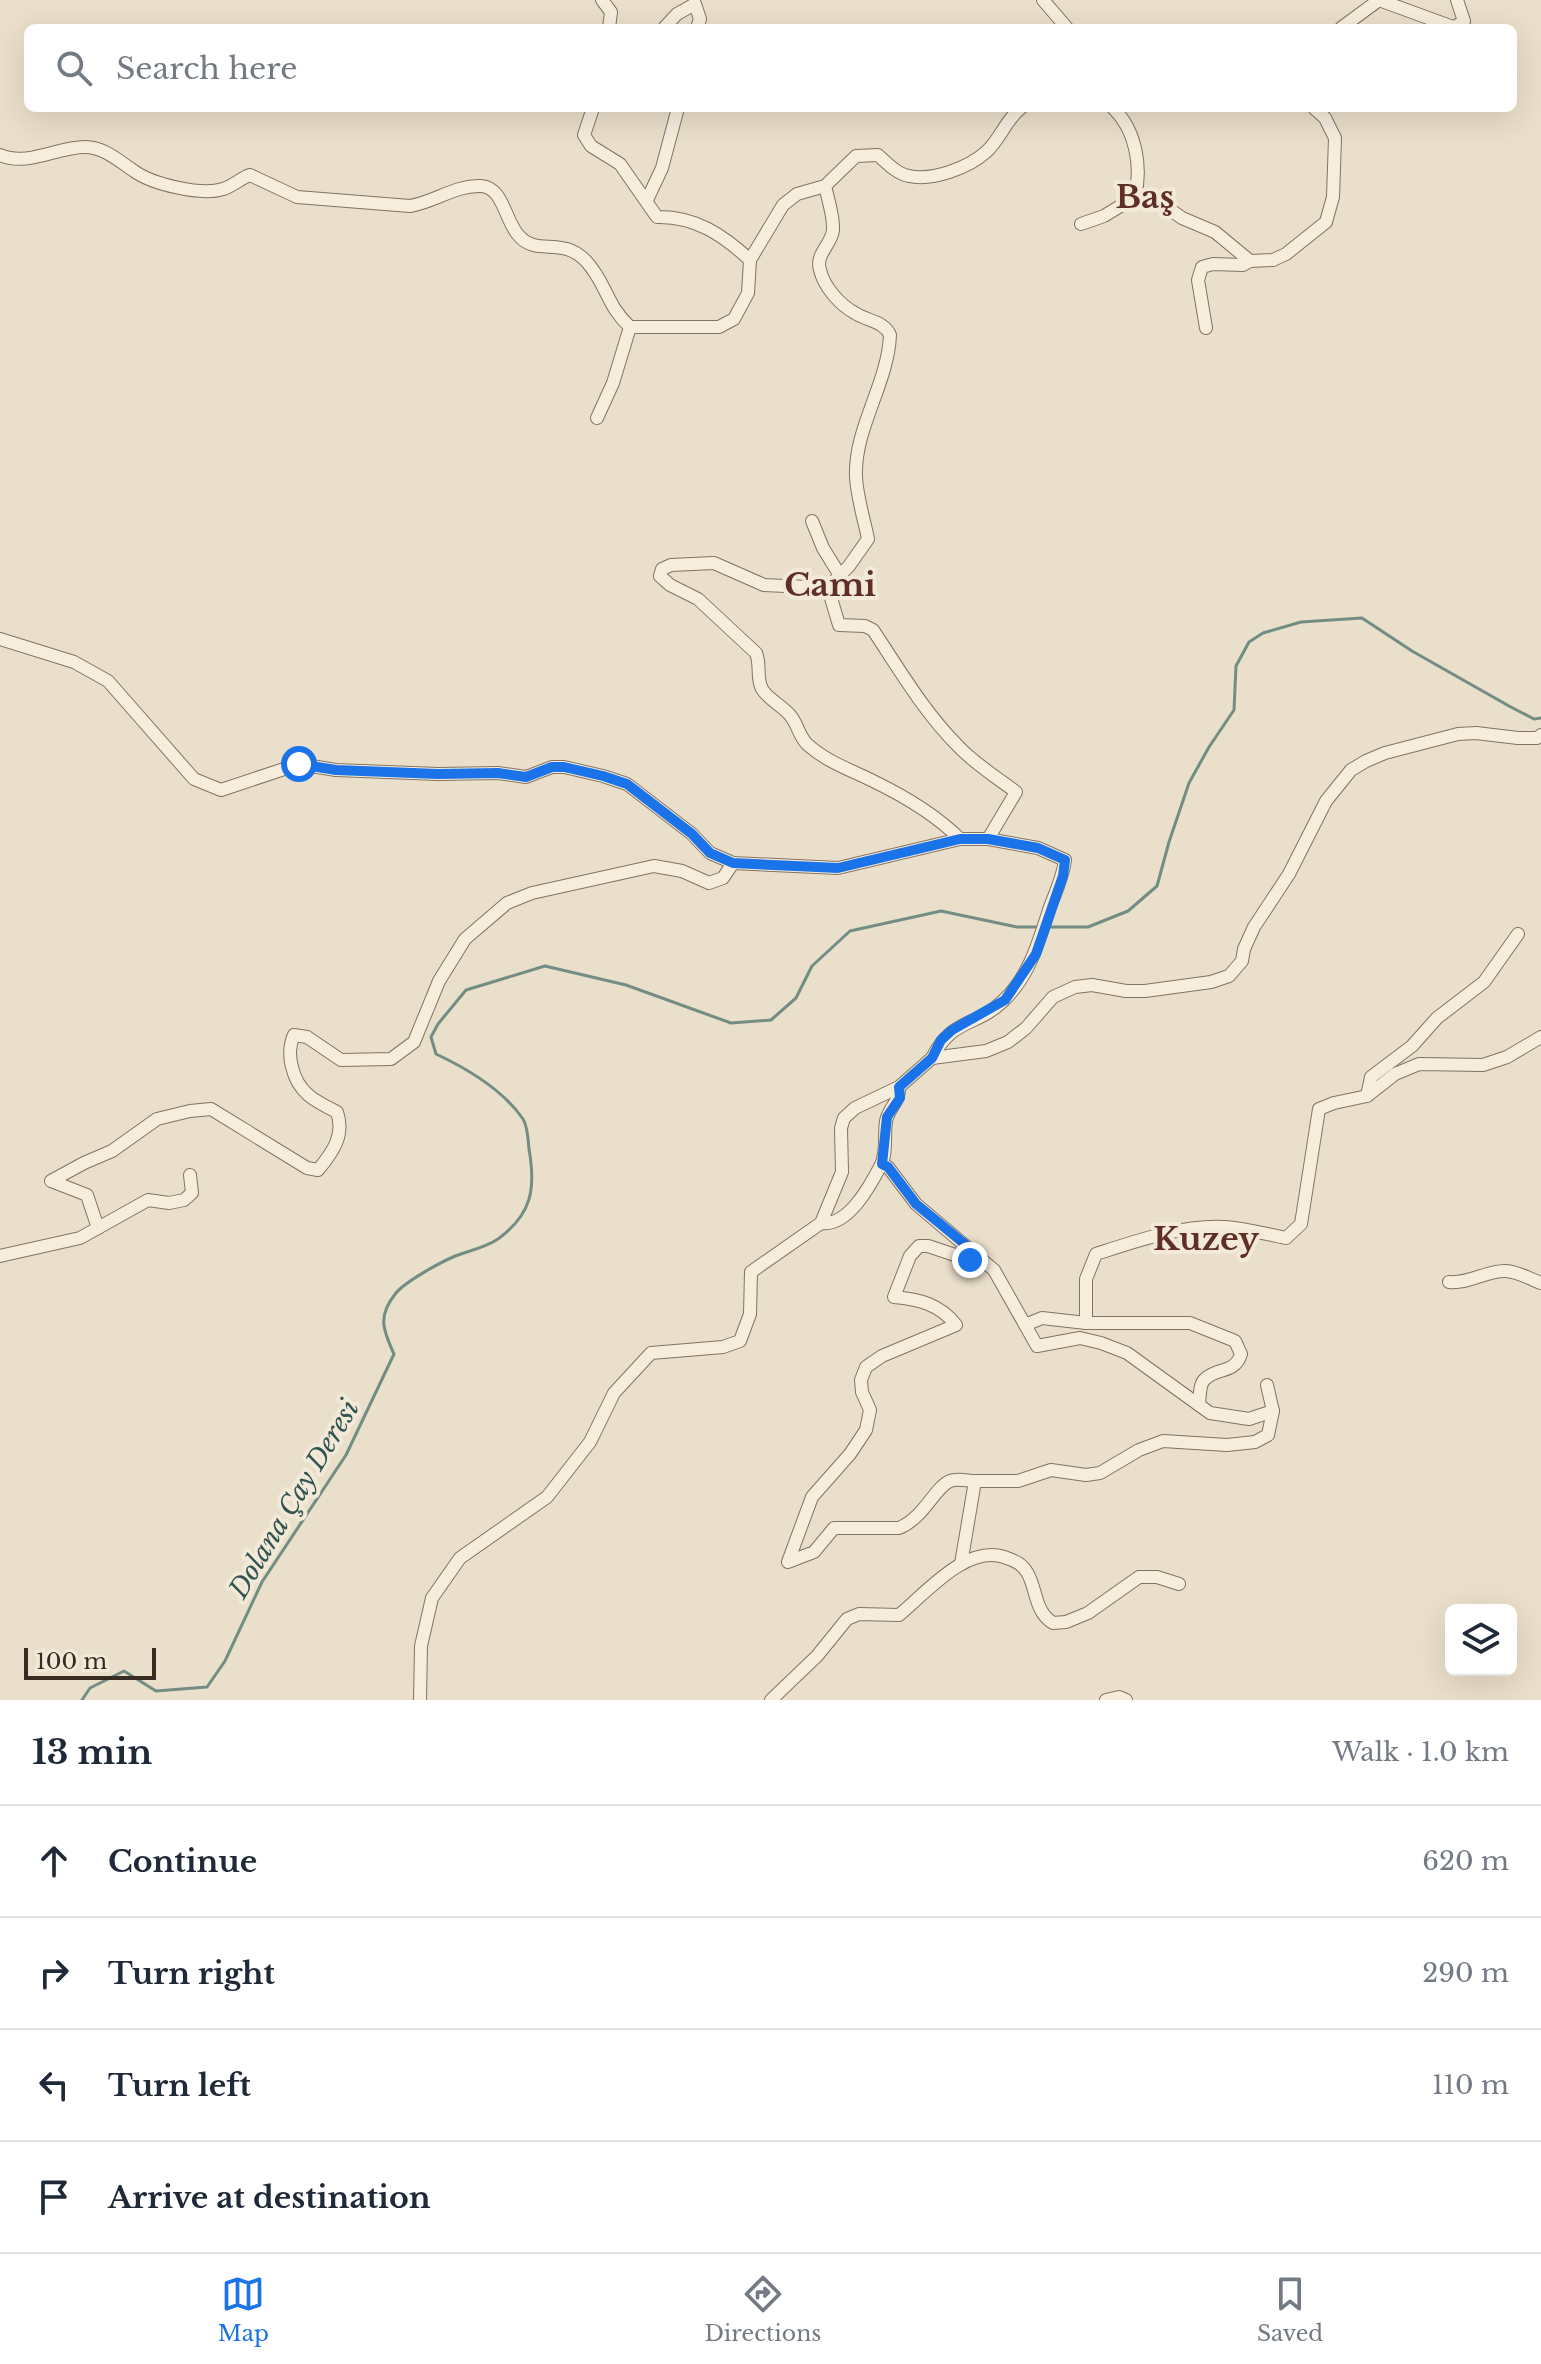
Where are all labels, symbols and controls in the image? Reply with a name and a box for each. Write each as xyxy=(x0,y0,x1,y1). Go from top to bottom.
search box xyxy=(24,24,1517,112)
icon: search xyxy=(52,46,96,90)
text: Search here xyxy=(116,50,297,87)
district label: Baş xyxy=(1116,177,1174,217)
district label: Cami xyxy=(784,565,876,605)
route start xyxy=(281,746,317,782)
district label: Kuzey xyxy=(1153,1219,1259,1259)
route end xyxy=(952,1242,988,1278)
water label: Dolana Çay Deresi xyxy=(222,1394,366,1605)
map controls xyxy=(1445,1604,1517,1676)
button: layers xyxy=(1445,1604,1517,1676)
scale bar xyxy=(24,1644,156,1680)
text: 100 m xyxy=(36,1648,107,1675)
text: 13 min xyxy=(32,1731,152,1773)
text: Walk · 1.0 km xyxy=(1332,1736,1509,1768)
icon: ahead xyxy=(32,1839,76,1883)
text: Continue xyxy=(108,1843,257,1880)
text: 620 m xyxy=(1422,1845,1509,1877)
icon: right xyxy=(32,1951,76,1995)
text: Turn right xyxy=(108,1955,275,1992)
text: 290 m xyxy=(1422,1957,1509,1989)
icon: left xyxy=(32,2063,76,2107)
text: Turn left xyxy=(108,2067,251,2104)
text: 110 m xyxy=(1432,2069,1509,2101)
icon: arrive xyxy=(32,2175,76,2219)
text: Arrive at destination xyxy=(108,2179,431,2216)
tab: Map xyxy=(218,2272,269,2347)
tab: Directions xyxy=(704,2272,821,2347)
tab: Saved xyxy=(1257,2272,1323,2347)

